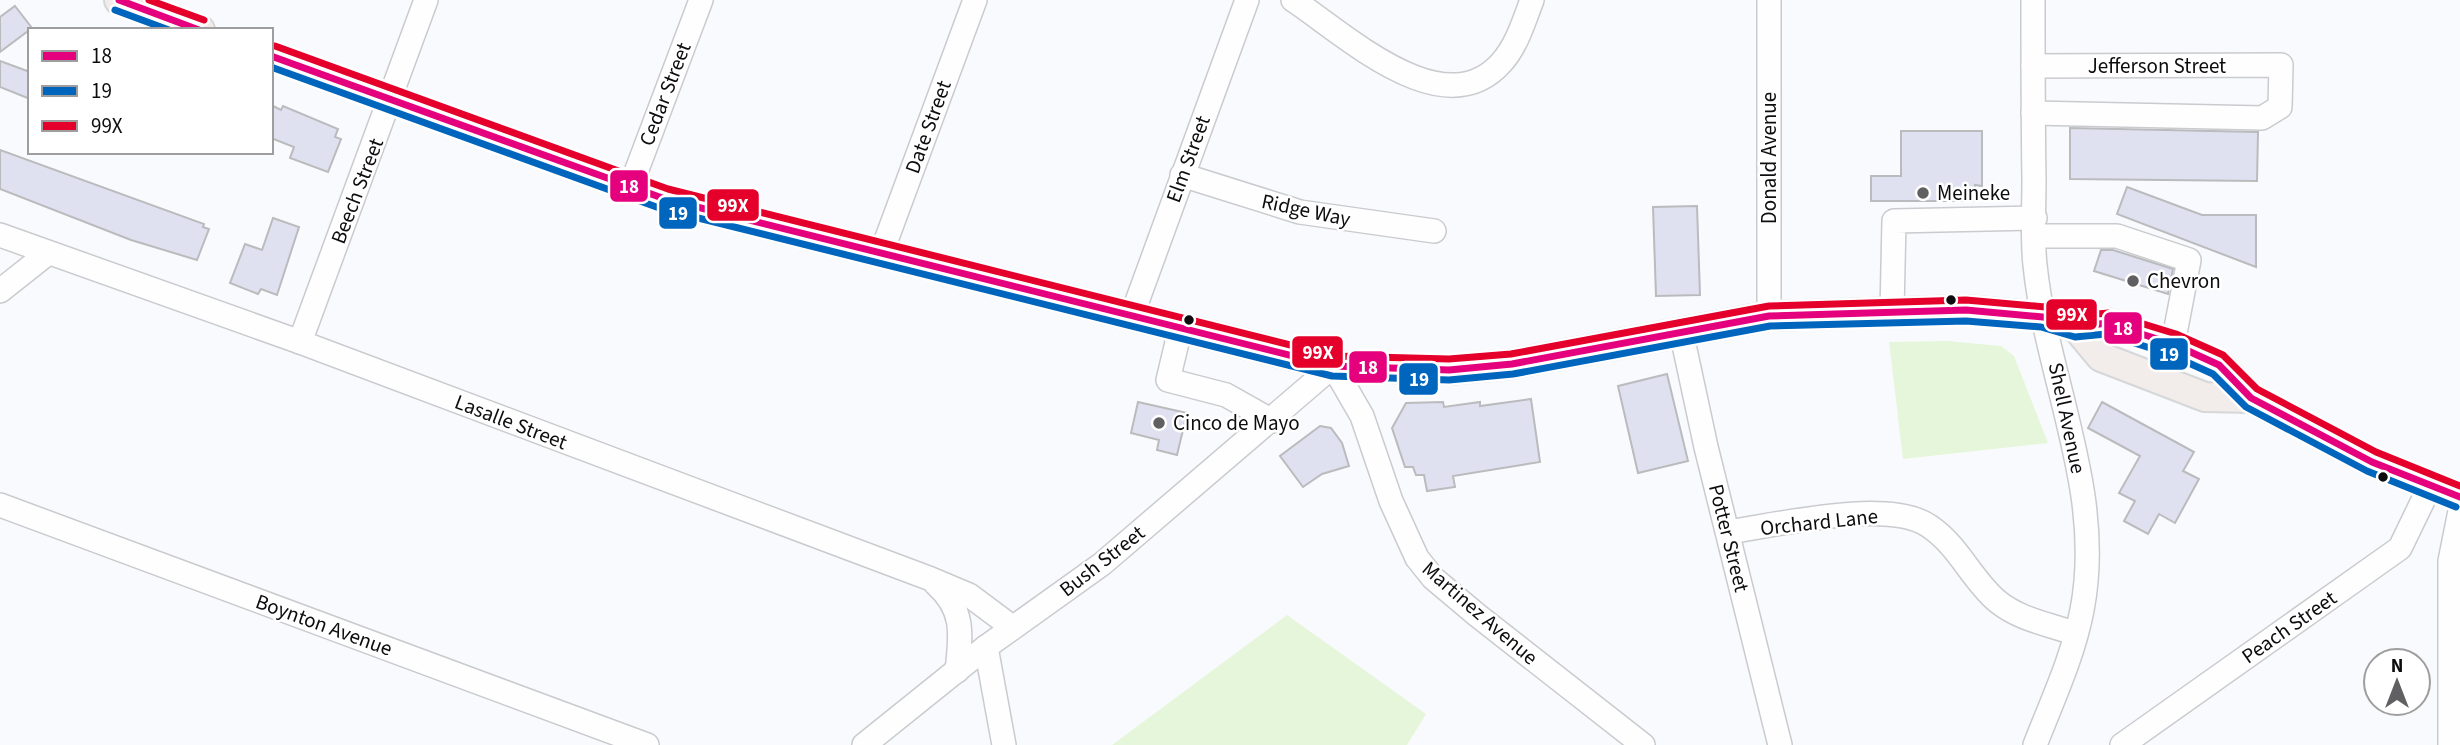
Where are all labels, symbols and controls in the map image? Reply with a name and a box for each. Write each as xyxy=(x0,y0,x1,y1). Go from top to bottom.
legend xyxy=(28,28,273,154)
street label: Cedar Street xyxy=(632,38,698,150)
text: 18 xyxy=(91,41,112,71)
street label: Jefferson Street xyxy=(2088,51,2226,81)
text: 19 xyxy=(91,76,112,106)
street label: Date Street xyxy=(897,76,959,178)
street label: Donald Avenue xyxy=(1754,92,1784,224)
text: 99X xyxy=(91,111,123,141)
street label: Elm Street xyxy=(1158,111,1218,207)
street label: Beech Street xyxy=(323,134,391,248)
line badge: 18 xyxy=(609,169,649,203)
text: 18 xyxy=(619,174,639,201)
place label: Meineke xyxy=(1937,178,2010,208)
marker: Meineke xyxy=(1915,185,1931,201)
street label: Ridge Way xyxy=(1259,186,1353,234)
line badge: 99X xyxy=(706,188,760,222)
text: 99X xyxy=(718,193,749,220)
line badge: 19 xyxy=(658,196,698,230)
text: 19 xyxy=(668,201,688,228)
place label: Chevron xyxy=(2147,266,2221,296)
marker: Chevron xyxy=(2125,273,2141,289)
unlabelled marker xyxy=(1944,293,1958,307)
line badge: 99X xyxy=(2045,298,2098,331)
text: 99X xyxy=(2057,302,2088,329)
line badge: 18 xyxy=(2103,311,2143,345)
unlabelled marker xyxy=(1182,313,1196,327)
text: 18 xyxy=(2113,316,2133,343)
line badge: 99X xyxy=(1291,335,1344,369)
line badge: 19 xyxy=(2149,337,2189,371)
text: 99X xyxy=(1303,340,1334,367)
text: 19 xyxy=(2159,342,2179,369)
line badge: 18 xyxy=(1348,350,1388,384)
text: 18 xyxy=(1358,355,1378,382)
street label: Shell Avenue xyxy=(2041,360,2093,476)
line badge: 19 xyxy=(1398,362,1439,396)
text: 19 xyxy=(1409,367,1429,394)
street label: Lasalle Street xyxy=(450,387,572,457)
place label: Cinco de Mayo xyxy=(1173,408,1300,438)
marker: Cinco de Mayo xyxy=(1151,415,1167,431)
unlabelled marker xyxy=(2376,470,2390,484)
street label: Potter Street xyxy=(1701,481,1757,595)
street label: Orchard Lane xyxy=(1759,501,1879,543)
street label: Bush Street xyxy=(1053,518,1151,604)
street label: Martinez Avenue xyxy=(1415,554,1545,672)
street label: Peach Street xyxy=(2235,583,2343,671)
street label: Boynton Avenue xyxy=(251,586,397,664)
north arrow xyxy=(2362,647,2432,717)
text: N xyxy=(2391,653,2403,680)

